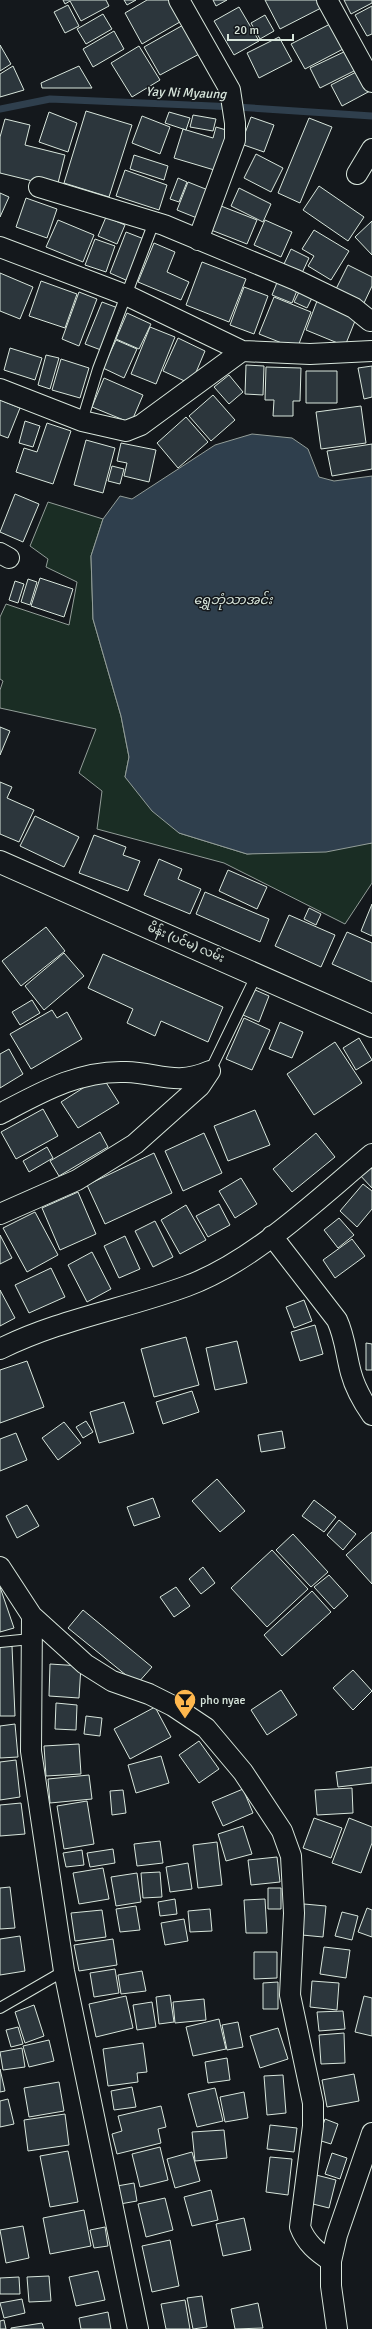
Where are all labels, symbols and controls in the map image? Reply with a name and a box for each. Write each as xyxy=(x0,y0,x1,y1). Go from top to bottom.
scale bar xyxy=(228,16,293,42)
text: 20 m xyxy=(234,23,259,38)
water label: Yay Ni Myaung xyxy=(145,84,228,102)
water label: ရွှေဘုံသာအင်း xyxy=(193,590,274,611)
street label: မိန်း (ပင်မ) လမ်း xyxy=(144,918,228,968)
bar icon: pho nyae xyxy=(172,1687,198,1720)
place label: pho nyae xyxy=(200,1693,246,1708)

